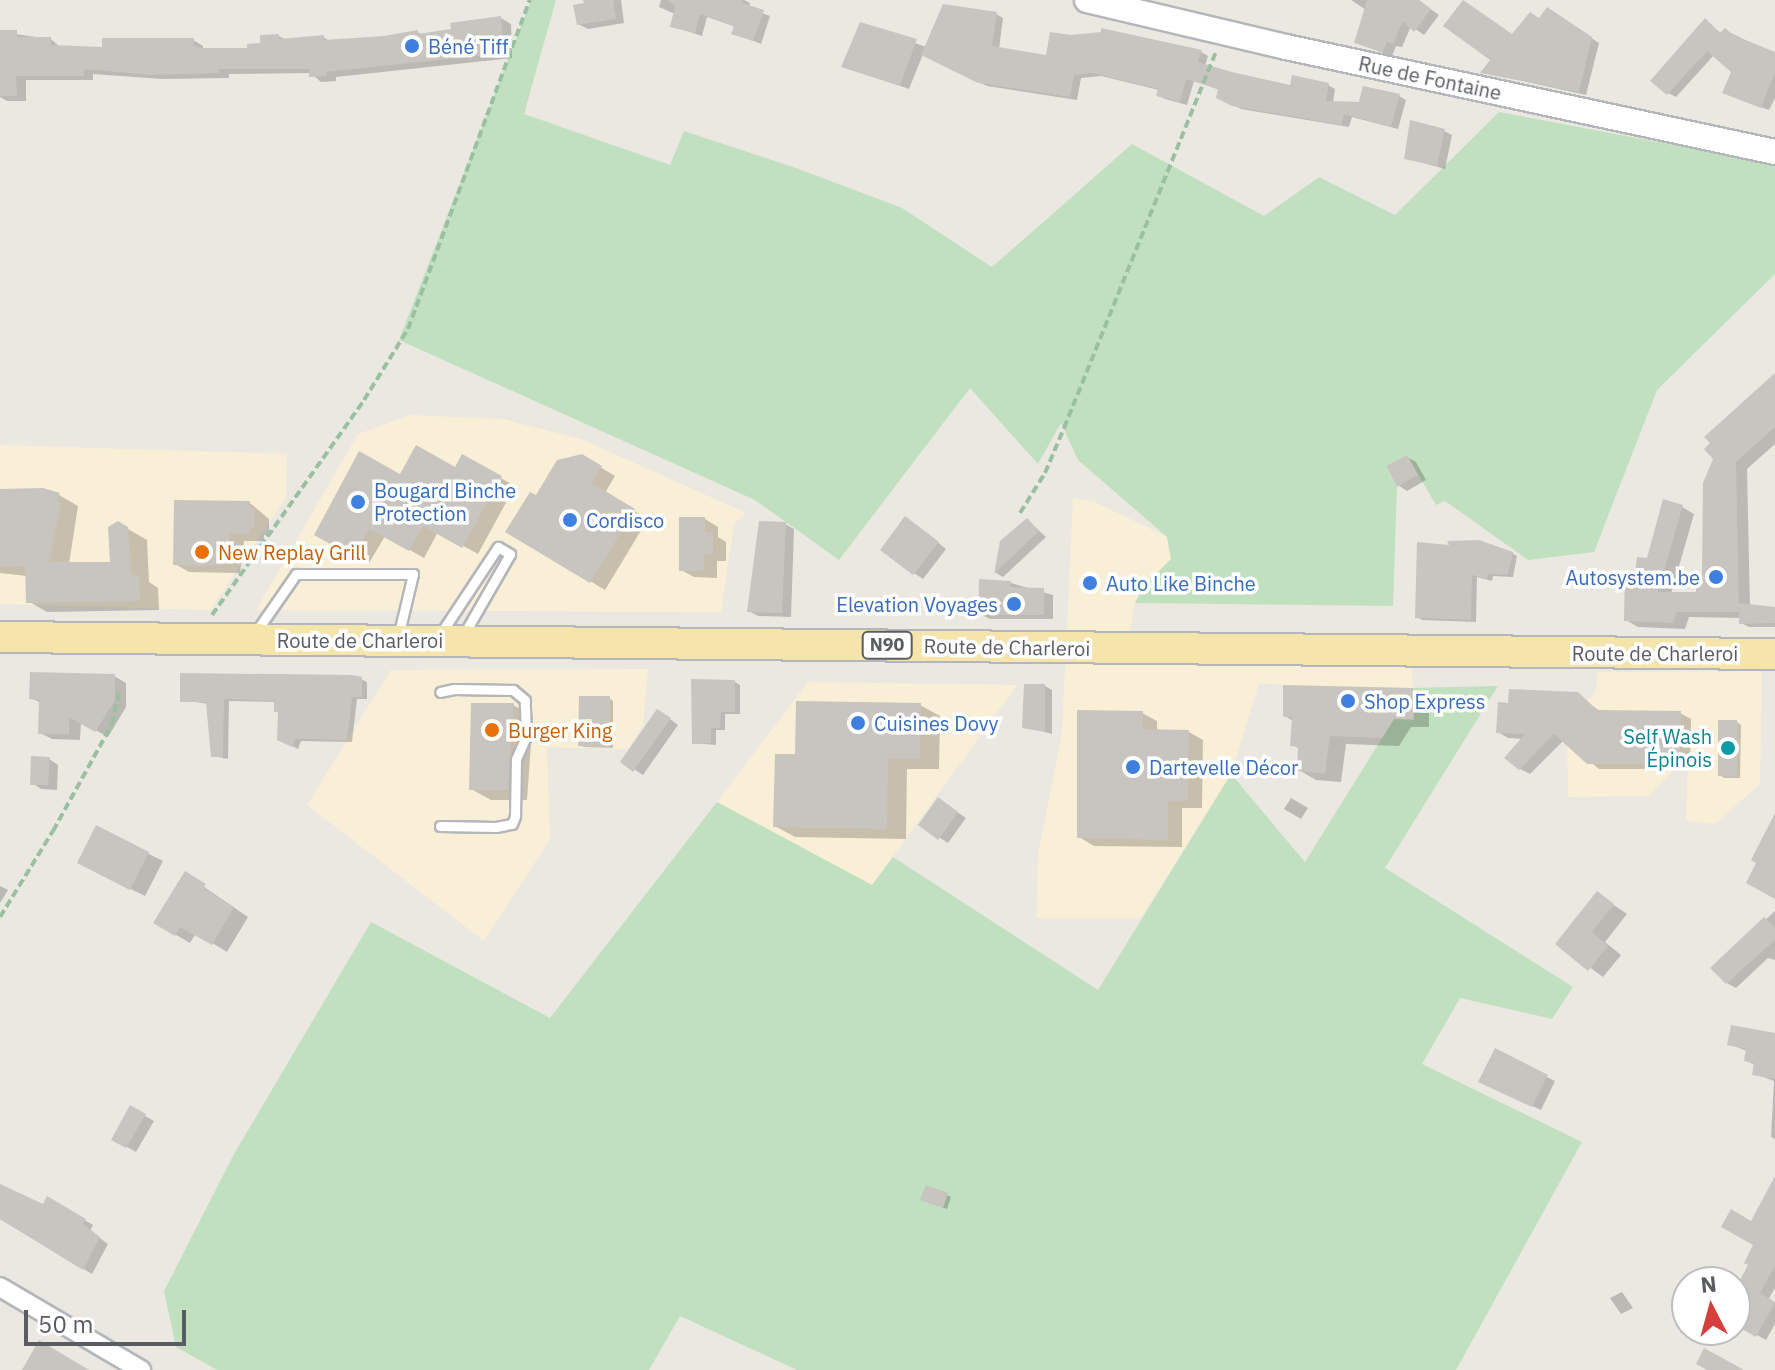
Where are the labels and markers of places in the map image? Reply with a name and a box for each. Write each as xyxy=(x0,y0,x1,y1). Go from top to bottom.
place label: Béné Tiff xyxy=(428,34,508,58)
marker: Béné Tiff xyxy=(403,37,421,55)
place label: Bougard Binche Protection xyxy=(374,478,516,525)
marker: Bougard Binche Protection xyxy=(349,493,367,511)
place label: Cordisco xyxy=(586,508,664,532)
marker: Cordisco xyxy=(561,511,579,529)
place label: New Replay Grill xyxy=(218,540,366,564)
marker: New Replay Grill xyxy=(193,543,211,561)
place label: Autosystem.be xyxy=(1565,565,1700,589)
marker: Autosystem.be xyxy=(1707,568,1725,586)
place label: Auto Like Binche xyxy=(1106,571,1256,595)
marker: Auto Like Binche xyxy=(1081,574,1099,592)
place label: Elevation Voyages xyxy=(836,592,998,616)
marker: Elevation Voyages xyxy=(1005,595,1023,613)
place label: Shop Express xyxy=(1364,689,1485,713)
marker: Shop Express xyxy=(1339,692,1357,710)
place label: Cuisines Dovy xyxy=(874,711,999,735)
marker: Cuisines Dovy xyxy=(849,714,867,732)
place label: Burger King xyxy=(508,718,612,742)
marker: Burger King xyxy=(483,721,501,739)
place label: Self Wash Épinois xyxy=(1623,724,1712,771)
marker: Self Wash Épinois xyxy=(1719,739,1737,757)
place label: Dartevelle Décor xyxy=(1149,755,1298,779)
marker: Dartevelle Décor xyxy=(1124,758,1142,776)

